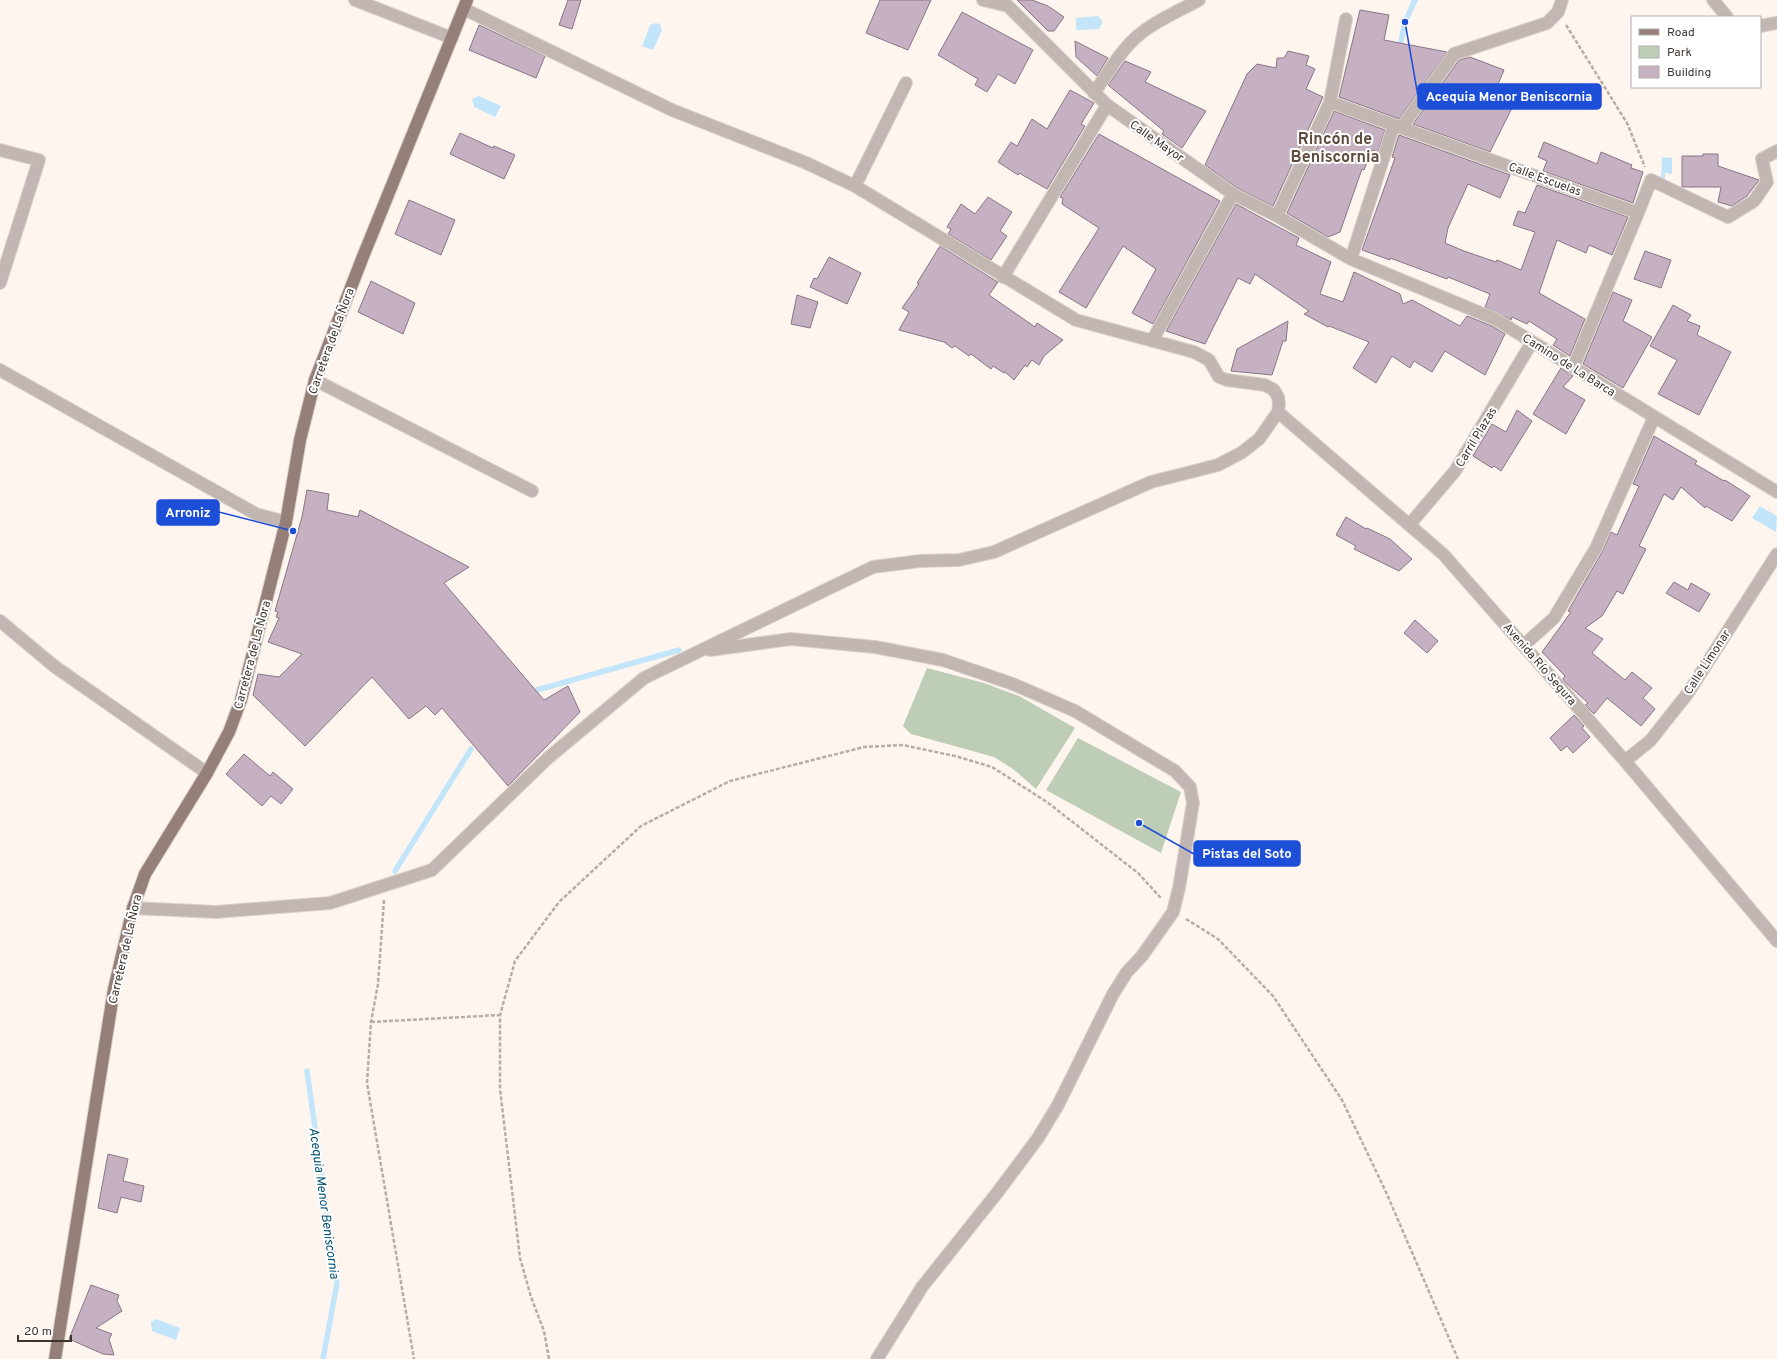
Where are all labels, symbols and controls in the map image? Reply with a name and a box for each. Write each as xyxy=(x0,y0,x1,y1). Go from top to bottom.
legend xyxy=(1631,16,1761,88)
text: Road xyxy=(1667,25,1695,41)
text: Park xyxy=(1667,45,1692,61)
text: Building xyxy=(1667,65,1711,81)
callout: Acequia Menor Beniscornia xyxy=(1418,84,1601,109)
text: Acequia Menor Beniscornia xyxy=(1426,90,1592,106)
street label: Calle Mayor xyxy=(1126,117,1187,167)
district label: Rincón de Beniscornia xyxy=(1291,130,1379,168)
street label: Calle Escuelas xyxy=(1506,159,1583,200)
street label: Carretera de La Ñora xyxy=(305,286,359,397)
street label: Camino de La Barca xyxy=(1519,331,1618,401)
street label: Carril Plazas xyxy=(1453,404,1501,471)
callout: Arroniz xyxy=(157,500,219,525)
text: Arroniz xyxy=(165,506,211,522)
street label: Carretera de La Ñora xyxy=(231,599,275,711)
street label: Avenida Río Segura xyxy=(1499,620,1580,709)
street label: Calle Limonar xyxy=(1681,627,1735,698)
callout: Pistas del Soto xyxy=(1194,841,1300,866)
text: Pistas del Soto xyxy=(1202,847,1292,863)
street label: Carretera de La Ñora xyxy=(106,893,146,1006)
water label: Acequia Menor Beniscornia xyxy=(304,1127,342,1280)
scale bar xyxy=(18,1317,71,1343)
text: 20 m xyxy=(24,1324,52,1340)

